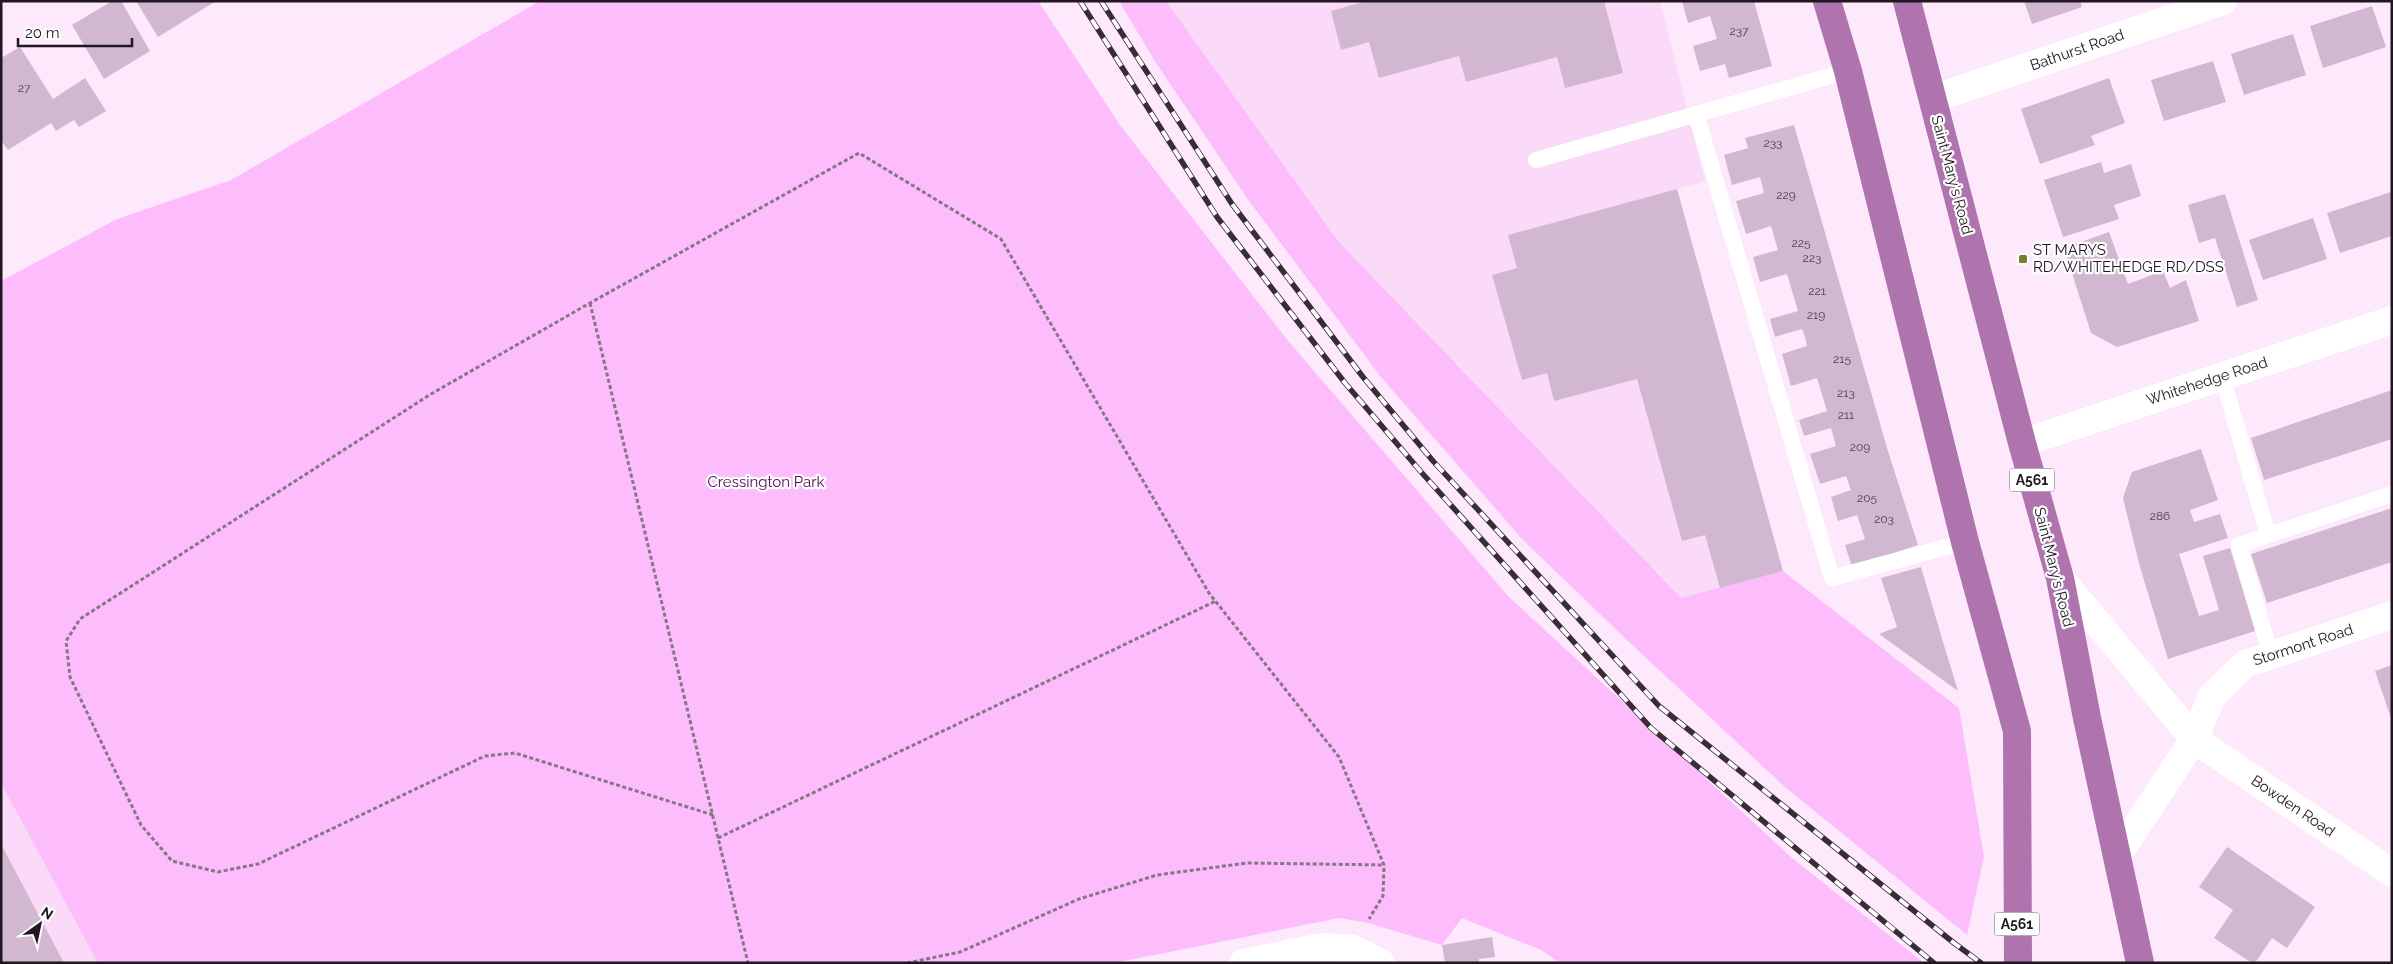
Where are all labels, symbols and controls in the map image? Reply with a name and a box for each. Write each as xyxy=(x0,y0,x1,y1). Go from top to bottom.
scale bar xyxy=(18,15,131,47)
text: 20 m xyxy=(25,24,60,42)
house number: 237 xyxy=(1729,24,1749,38)
street label: Bathurst Road xyxy=(2028,26,2126,74)
house number: 27 xyxy=(18,81,31,95)
street label: Saint Mary's Road xyxy=(1927,113,1977,237)
house number: 233 xyxy=(1763,136,1783,150)
house number: 229 xyxy=(1776,188,1796,202)
house number: 225 xyxy=(1791,236,1811,250)
place label: ST MARYS RD/WHITEHEDGE RD/DSS xyxy=(2033,241,2224,276)
house number: 223 xyxy=(1803,251,1821,265)
marker: ST MARYS RD/WHITEHEDGE RD/DSS xyxy=(2017,253,2029,265)
house number: 221 xyxy=(1808,284,1826,298)
house number: 219 xyxy=(1807,308,1825,322)
house number: 215 xyxy=(1833,352,1851,366)
street label: Whitehedge Road xyxy=(2144,353,2270,409)
house number: 213 xyxy=(1837,386,1855,400)
house number: 211 xyxy=(1838,408,1854,422)
house number: 209 xyxy=(1850,440,1870,454)
road number: A561 xyxy=(2010,468,2054,492)
park label: Cressington Park xyxy=(708,473,825,491)
house number: 205 xyxy=(1857,491,1878,505)
street label: Saint Mary's Road xyxy=(2030,505,2078,629)
house number: 286 xyxy=(2150,509,2170,523)
house number: 203 xyxy=(1874,512,1894,526)
street label: Stormont Road xyxy=(2251,620,2355,670)
street label: Bowden Road xyxy=(2248,771,2338,841)
north arrow xyxy=(15,899,65,949)
text: N xyxy=(38,903,56,923)
road number: A561 xyxy=(1994,912,2040,936)

